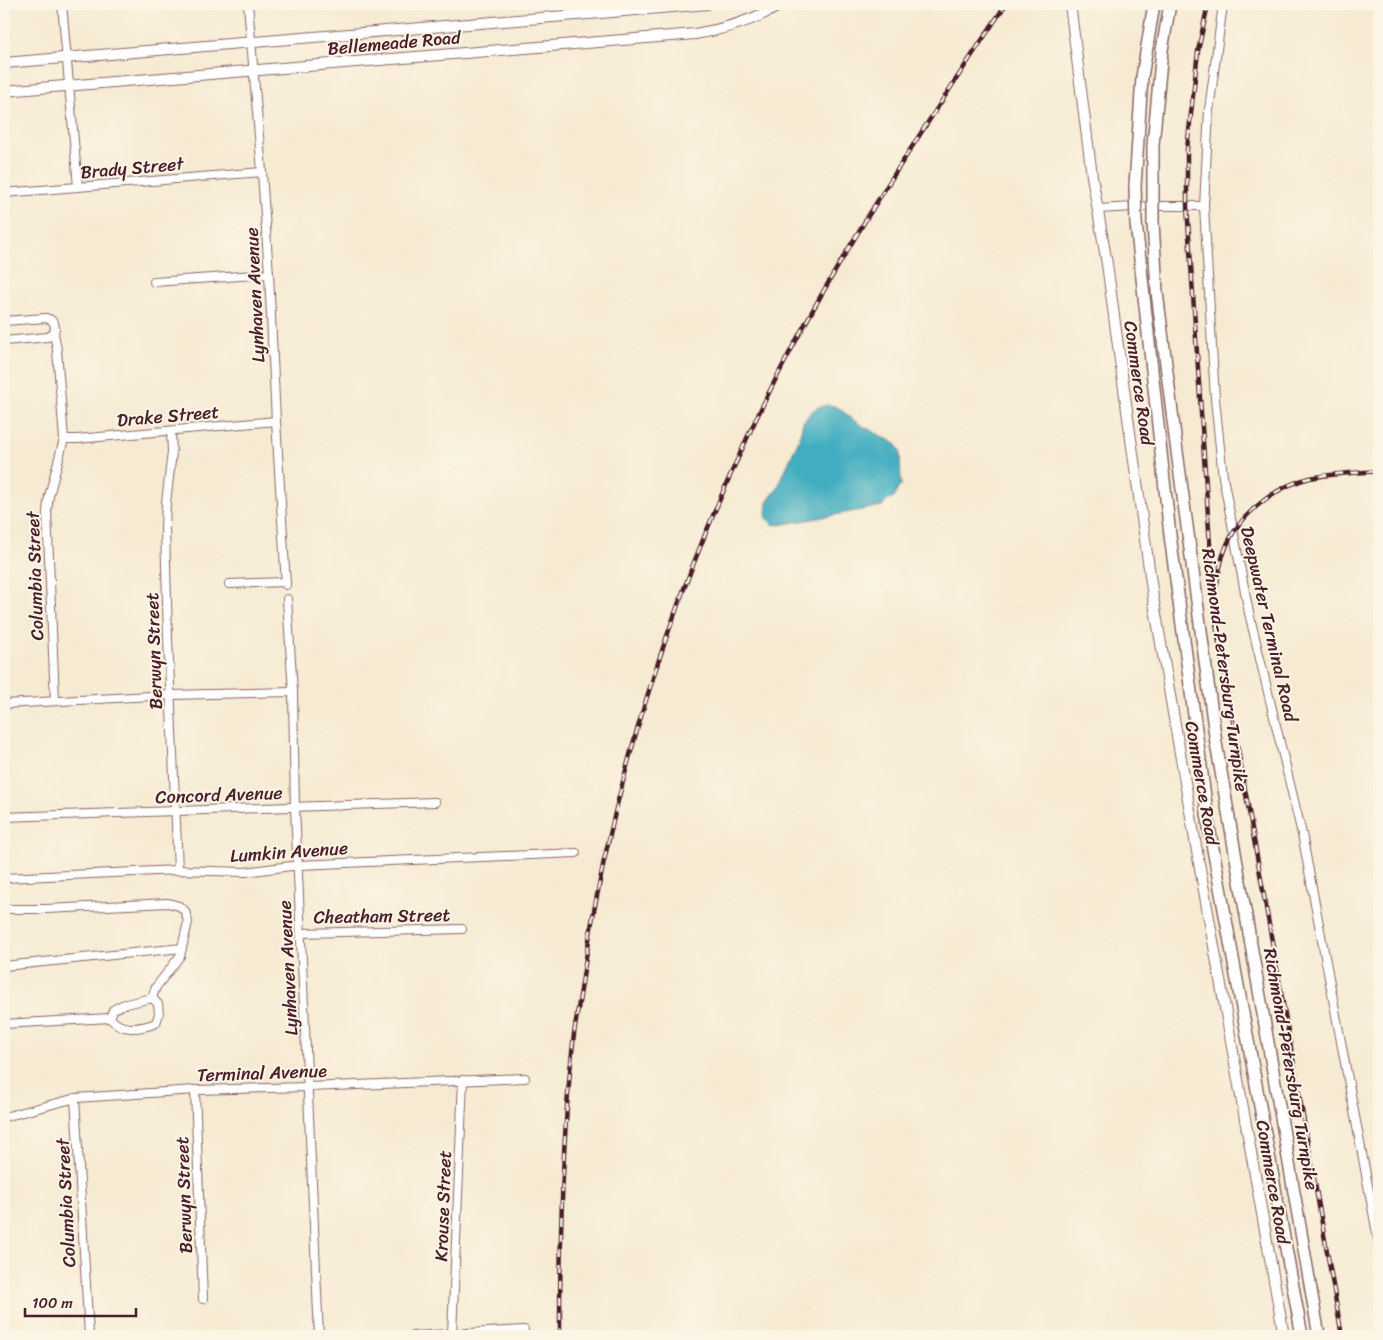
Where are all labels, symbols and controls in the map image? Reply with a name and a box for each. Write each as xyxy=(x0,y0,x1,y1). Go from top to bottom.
street label: Bellemeade Road xyxy=(326,21,463,65)
street label: Brady Street xyxy=(79,147,186,188)
street label: Lynhaven Avenue xyxy=(235,227,275,363)
street label: Commerce Road xyxy=(1114,319,1164,449)
street label: Drake Street xyxy=(116,396,221,436)
street label: Columbia Street xyxy=(17,510,53,641)
street label: Deepwater Terminal Road xyxy=(1231,523,1307,726)
street label: Richmond-Petersburg Turnpike xyxy=(1192,546,1258,794)
street label: Berwyn Street xyxy=(136,592,172,710)
street label: Commerce Road xyxy=(1175,718,1229,849)
street label: Concord Avenue xyxy=(155,777,283,813)
street label: Lumkin Avenue xyxy=(229,832,349,872)
street label: Cheatham Street xyxy=(313,899,451,933)
street label: Lynhaven Avenue xyxy=(268,900,308,1036)
street label: Richmond-Petersburg Turnpike xyxy=(1254,945,1328,1193)
street label: Terminal Avenue xyxy=(196,1055,328,1091)
street label: Commerce Road xyxy=(1246,1117,1300,1248)
street label: Berwyn Street xyxy=(166,1136,202,1254)
street label: Columbia Street xyxy=(47,1137,85,1268)
street label: Krouse Street xyxy=(425,1150,461,1262)
scale bar xyxy=(25,1285,136,1317)
text: 100 m xyxy=(32,1290,73,1316)

